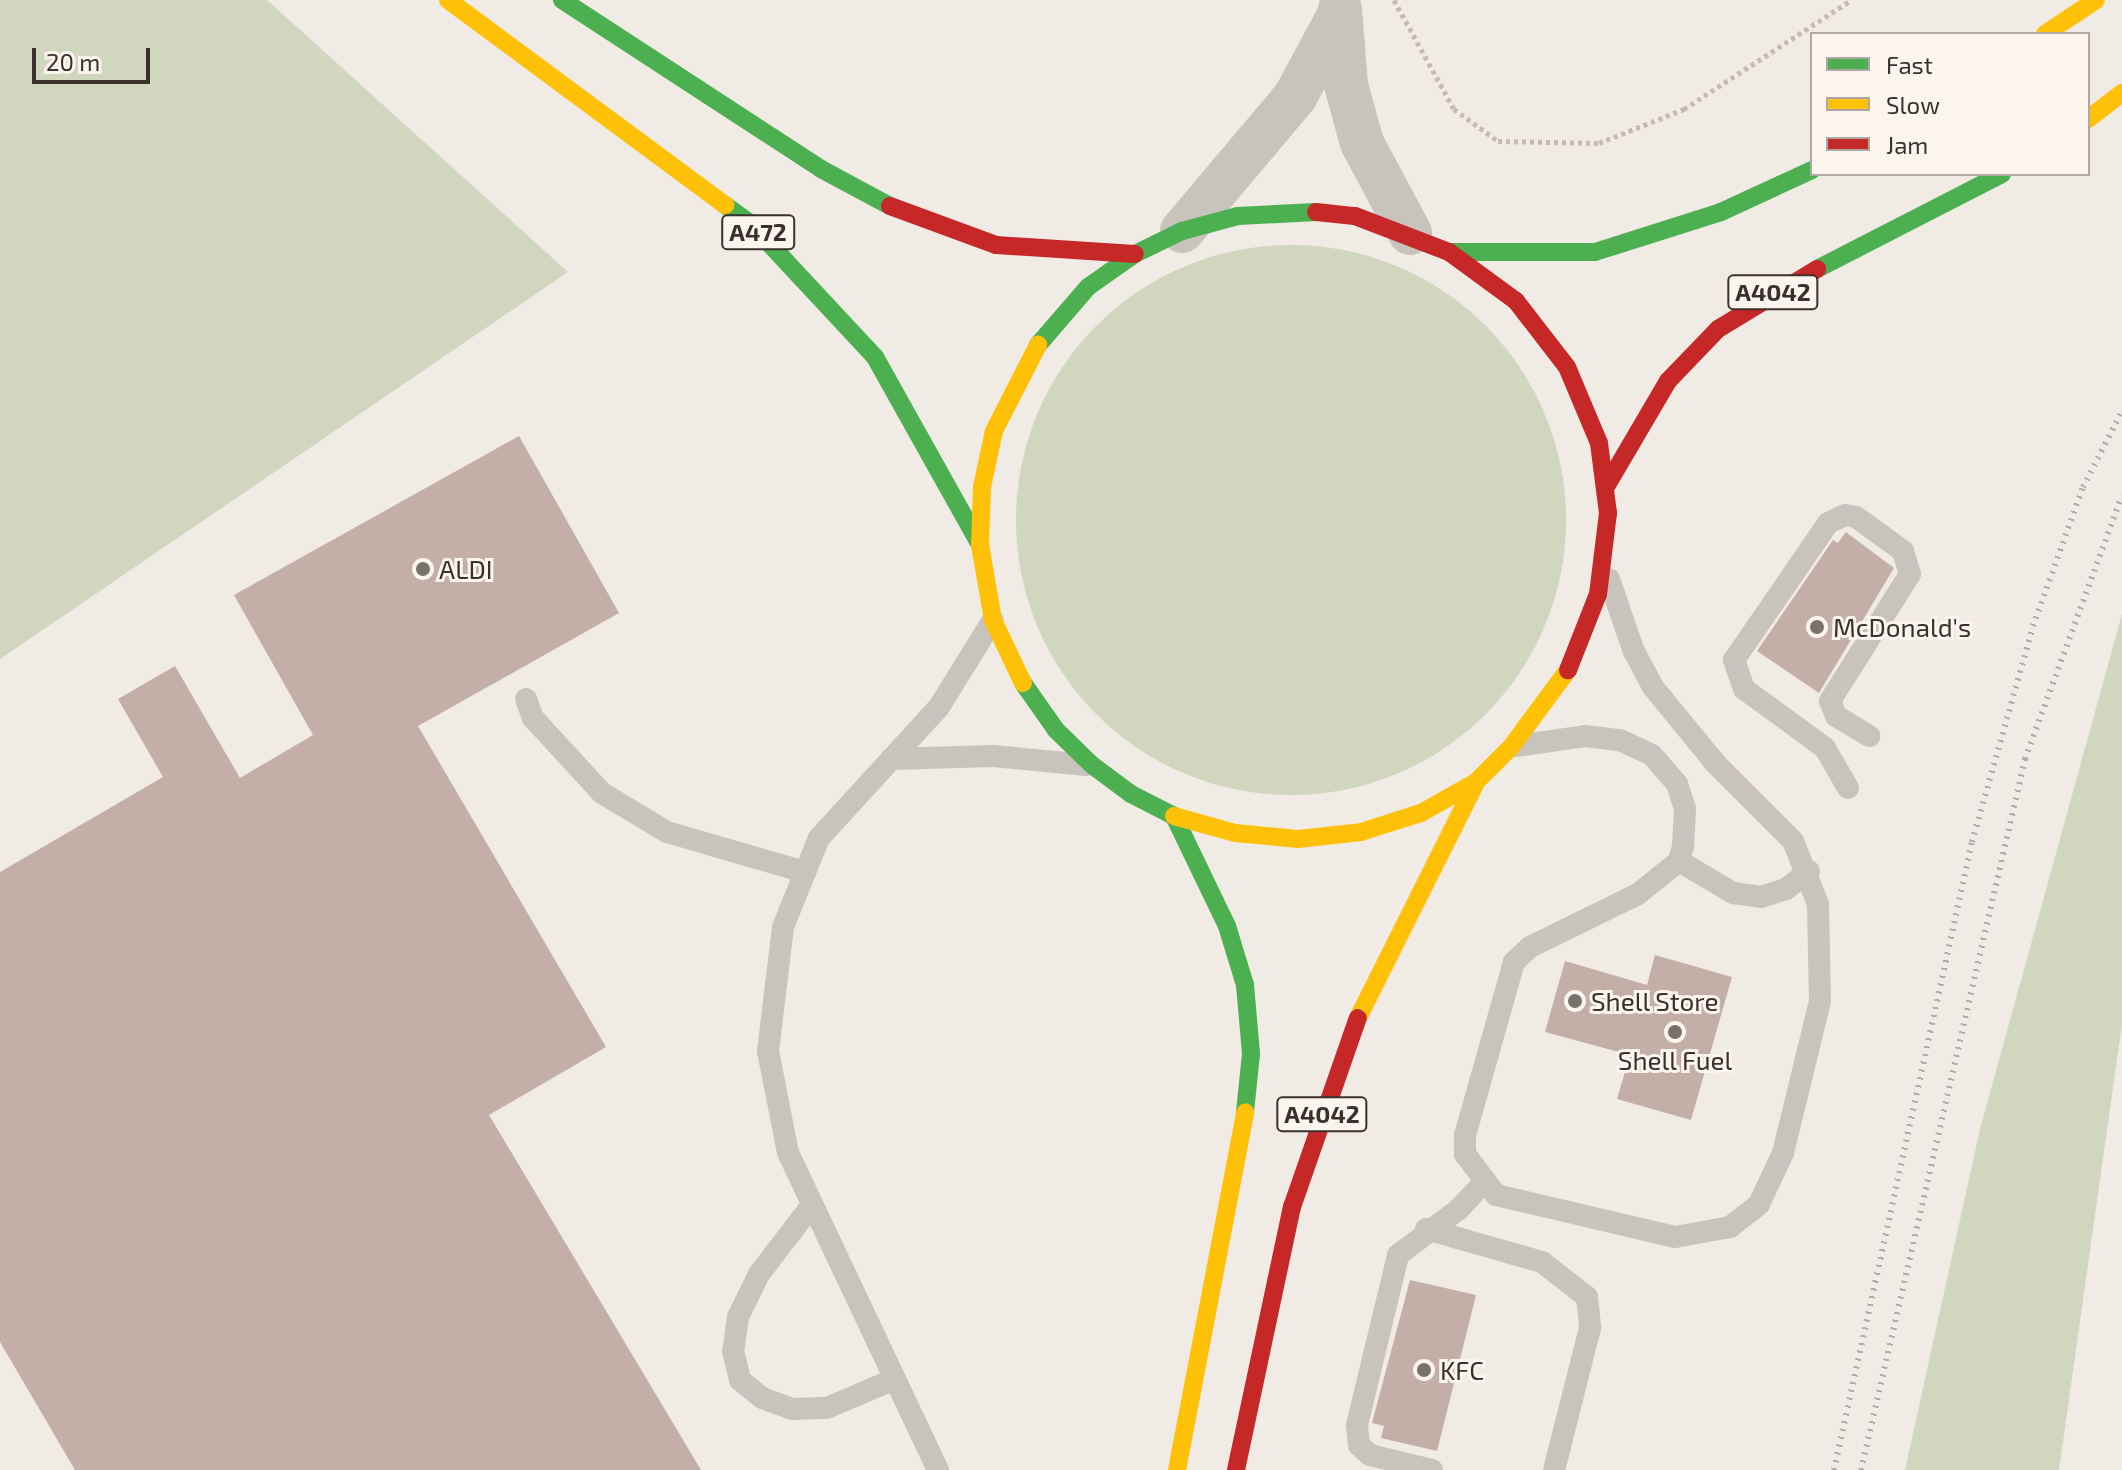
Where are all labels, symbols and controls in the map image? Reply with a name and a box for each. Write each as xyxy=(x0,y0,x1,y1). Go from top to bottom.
scale bar xyxy=(36,32,154,82)
legend xyxy=(1810,32,2090,176)
text: 20 m xyxy=(46,47,100,76)
text: Fast xyxy=(1886,50,1933,79)
text: Slow xyxy=(1886,90,1940,119)
text: Jam xyxy=(1886,130,1928,159)
road number: A472 xyxy=(720,212,796,252)
road number: A4042 xyxy=(1727,272,1819,312)
place label: ALDI xyxy=(439,553,493,585)
marker: ALDI xyxy=(414,560,432,578)
place label: McDonald's xyxy=(1833,611,1971,643)
marker: McDonald's xyxy=(1808,618,1826,636)
place label: Shell Store xyxy=(1591,985,1719,1017)
marker: Shell Store xyxy=(1566,992,1584,1010)
marker: Shell Fuel xyxy=(1666,1023,1684,1041)
place label: Shell Fuel xyxy=(1618,1044,1732,1076)
road number: A4042 xyxy=(1276,1094,1368,1134)
place label: KFC xyxy=(1440,1354,1484,1386)
marker: KFC xyxy=(1415,1361,1433,1379)

